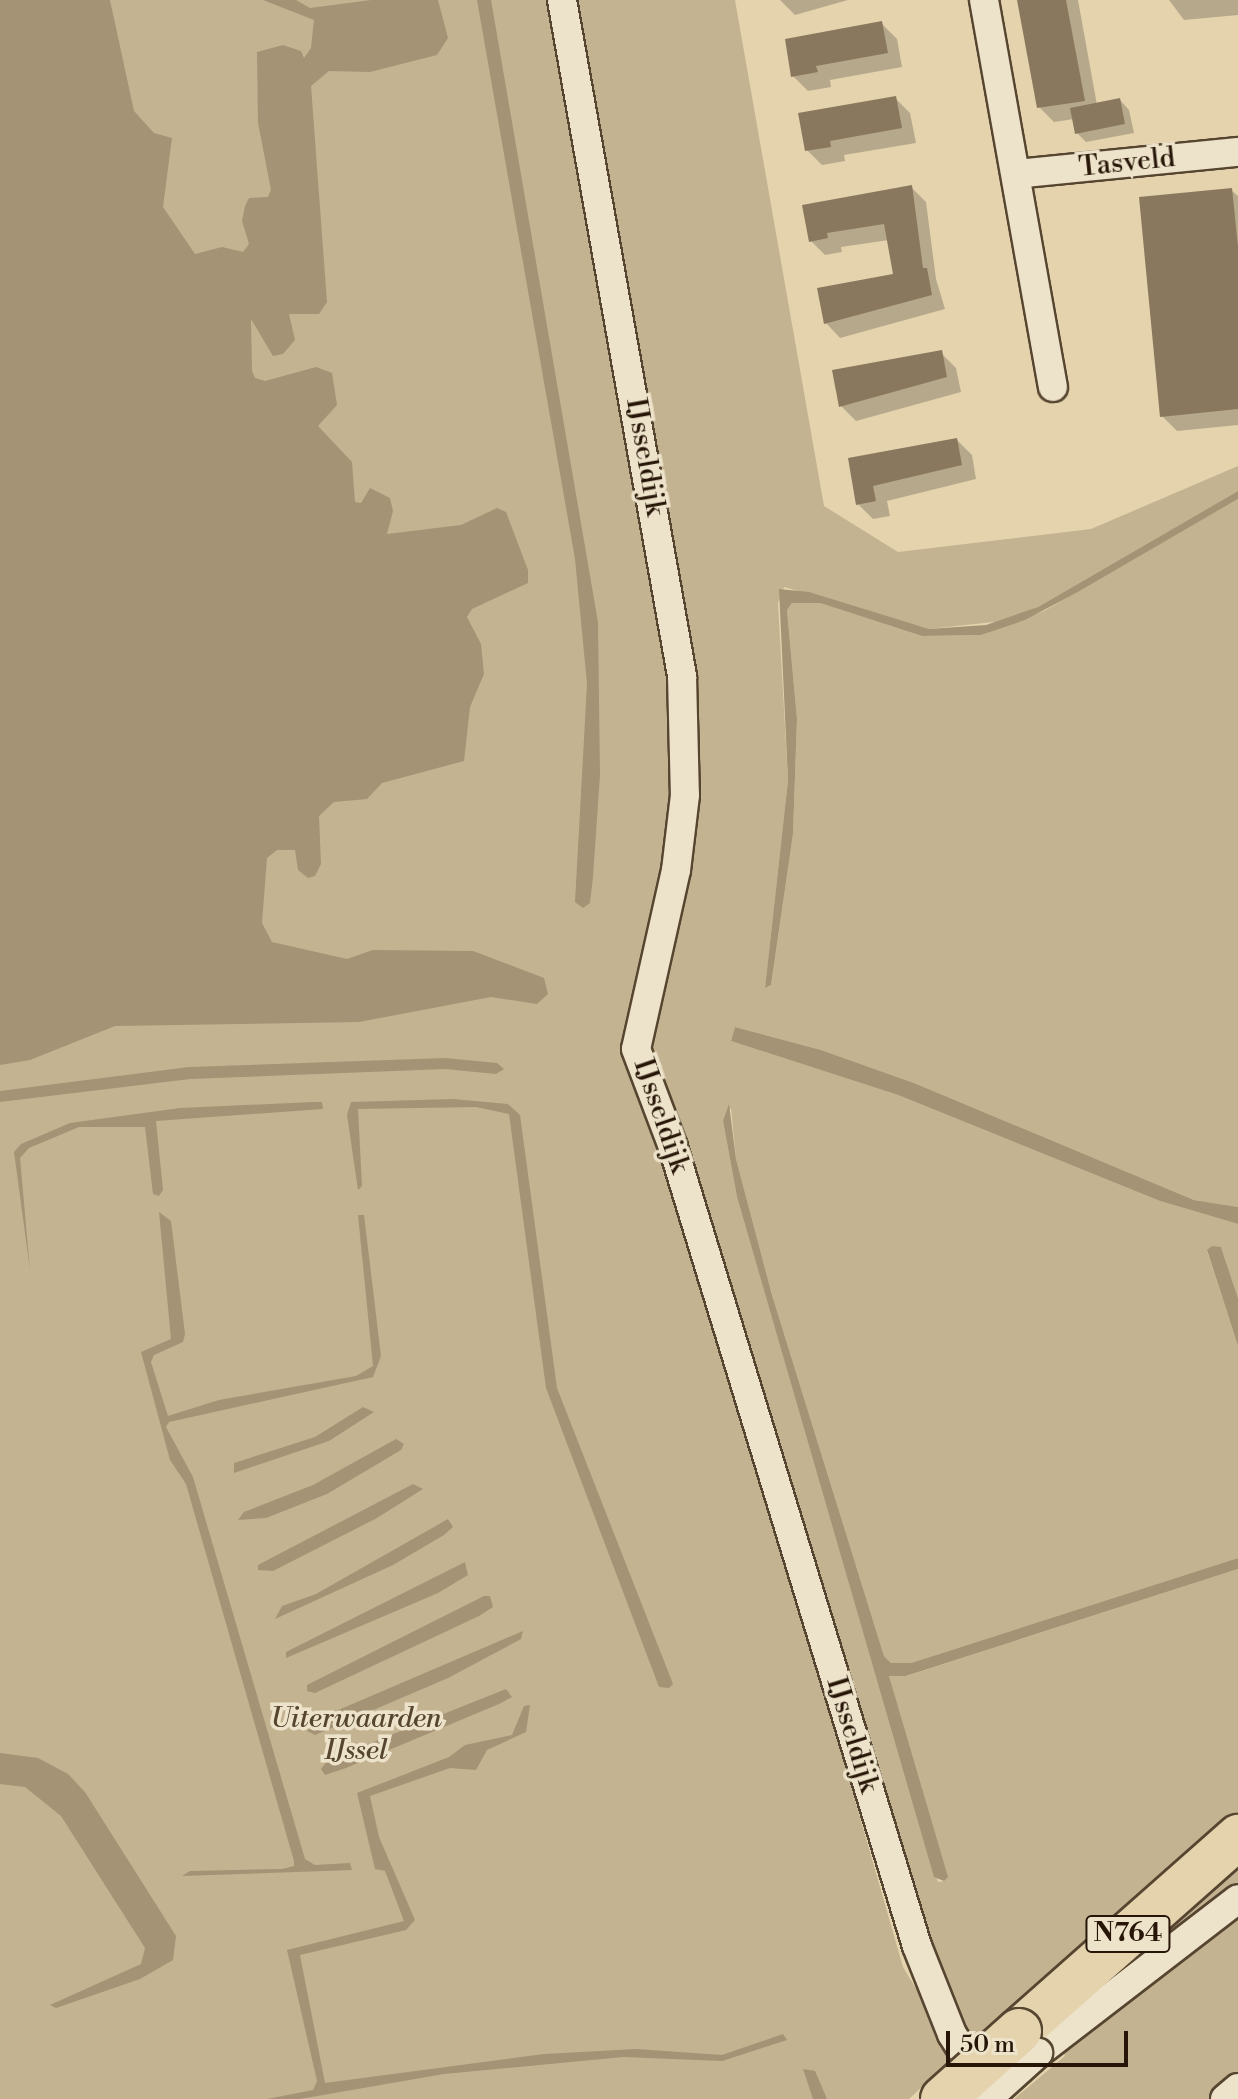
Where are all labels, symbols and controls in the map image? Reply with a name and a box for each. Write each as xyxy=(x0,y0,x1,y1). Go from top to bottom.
street label: Tasveld xyxy=(1077,141,1177,185)
street label: IJsseldijk xyxy=(618,396,672,518)
street label: IJsseldijk xyxy=(626,1054,696,1178)
street label: IJsseldijk xyxy=(819,1673,885,1797)
park label: Uiterwaarden IJssel xyxy=(270,1702,442,1768)
road number: N764 xyxy=(1084,1912,1172,1956)
scale bar xyxy=(950,2015,1132,2065)
text: 50 m xyxy=(960,2030,1015,2060)

